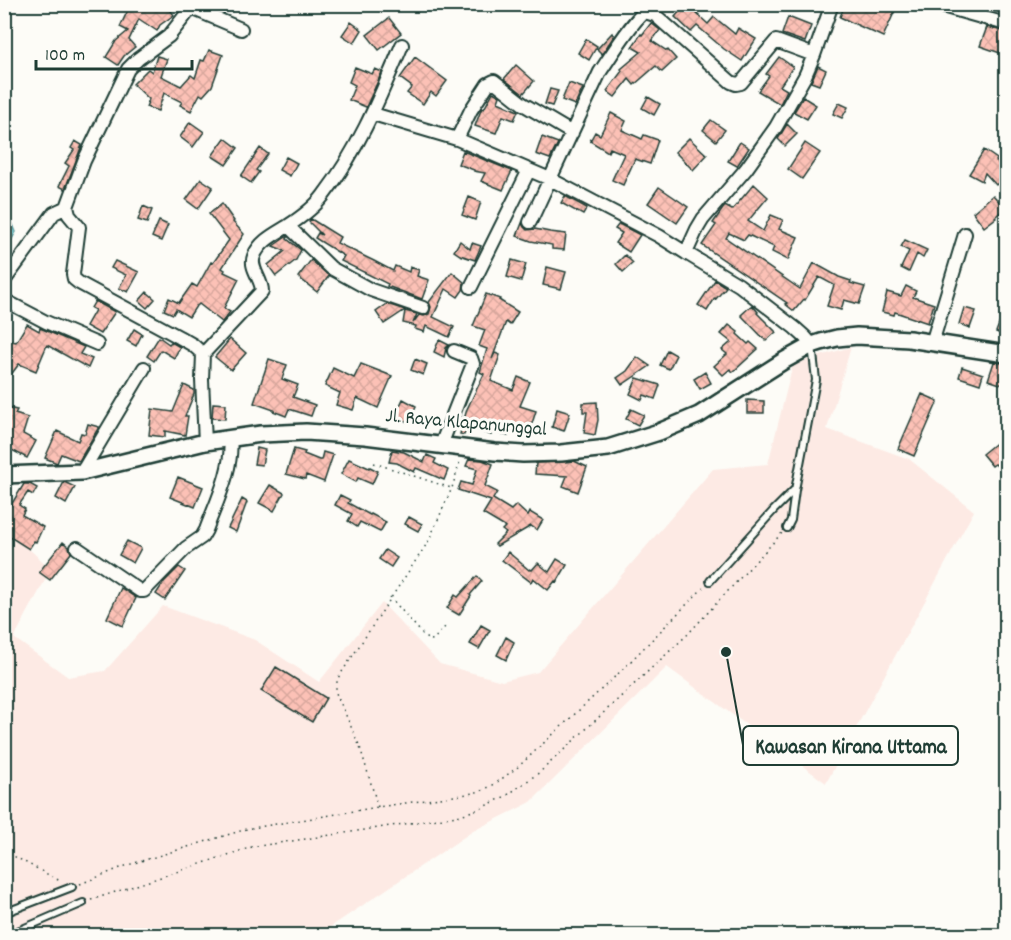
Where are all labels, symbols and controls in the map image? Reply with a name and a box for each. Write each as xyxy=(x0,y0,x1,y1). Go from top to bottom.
scale bar xyxy=(36,33,192,71)
text: 100 m xyxy=(45,44,85,69)
street label: Jl. Raya Klapanunggal xyxy=(384,403,548,445)
callout: Kawasan Kirana Uttama xyxy=(743,726,958,765)
text: Kawasan Kirana Uttama xyxy=(755,734,948,764)

